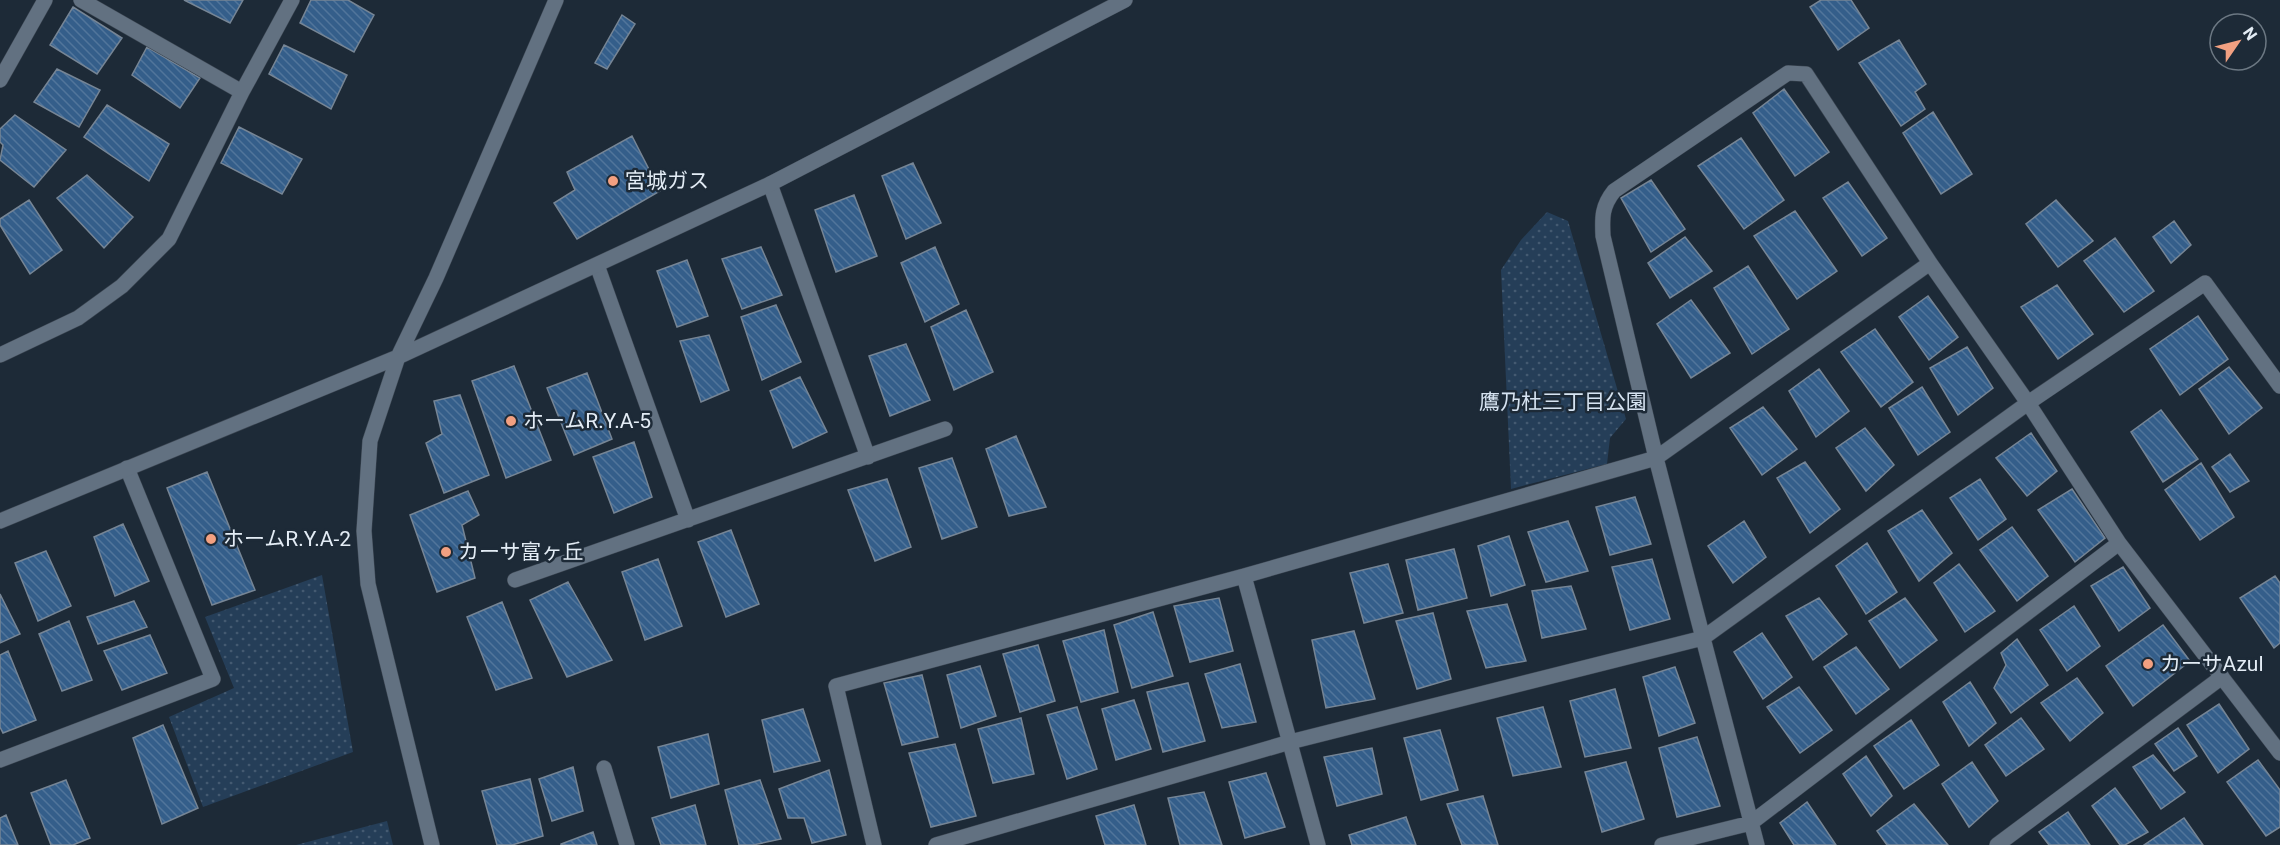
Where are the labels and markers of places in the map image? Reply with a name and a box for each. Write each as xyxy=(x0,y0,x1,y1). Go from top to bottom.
place label: 宮城ガス xyxy=(625,169,709,193)
marker: 宮城ガス xyxy=(606,174,620,188)
place label: ホームR.Y.A-5 xyxy=(523,409,651,433)
marker: ホームR.Y.A-5 xyxy=(504,414,518,428)
place label: ホームR.Y.A-2 xyxy=(223,527,351,551)
marker: ホームR.Y.A-2 xyxy=(204,532,218,546)
place label: カーサ富ヶ丘 xyxy=(458,540,584,564)
marker: カーサ富ヶ丘 xyxy=(439,545,453,559)
place label: カーサAzul xyxy=(2160,652,2264,676)
marker: カーサAzul xyxy=(2141,657,2155,671)

